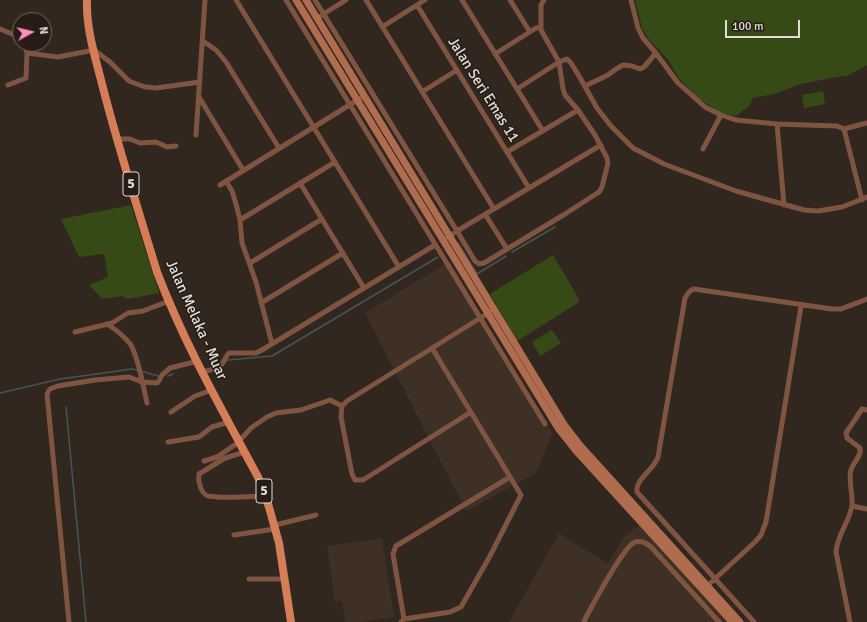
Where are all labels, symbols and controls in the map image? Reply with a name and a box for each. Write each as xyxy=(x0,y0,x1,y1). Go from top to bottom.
north arrow xyxy=(12,12,52,52)
scale bar xyxy=(727,12,802,38)
text: 100 m xyxy=(732,19,764,34)
text: N xyxy=(36,26,50,35)
street label: Jalan Seri Emas 11 xyxy=(443,34,523,146)
road number: 5 xyxy=(123,172,139,196)
street label: Jalan Melaka - Muar xyxy=(161,257,231,383)
road number: 5 xyxy=(256,479,272,503)

